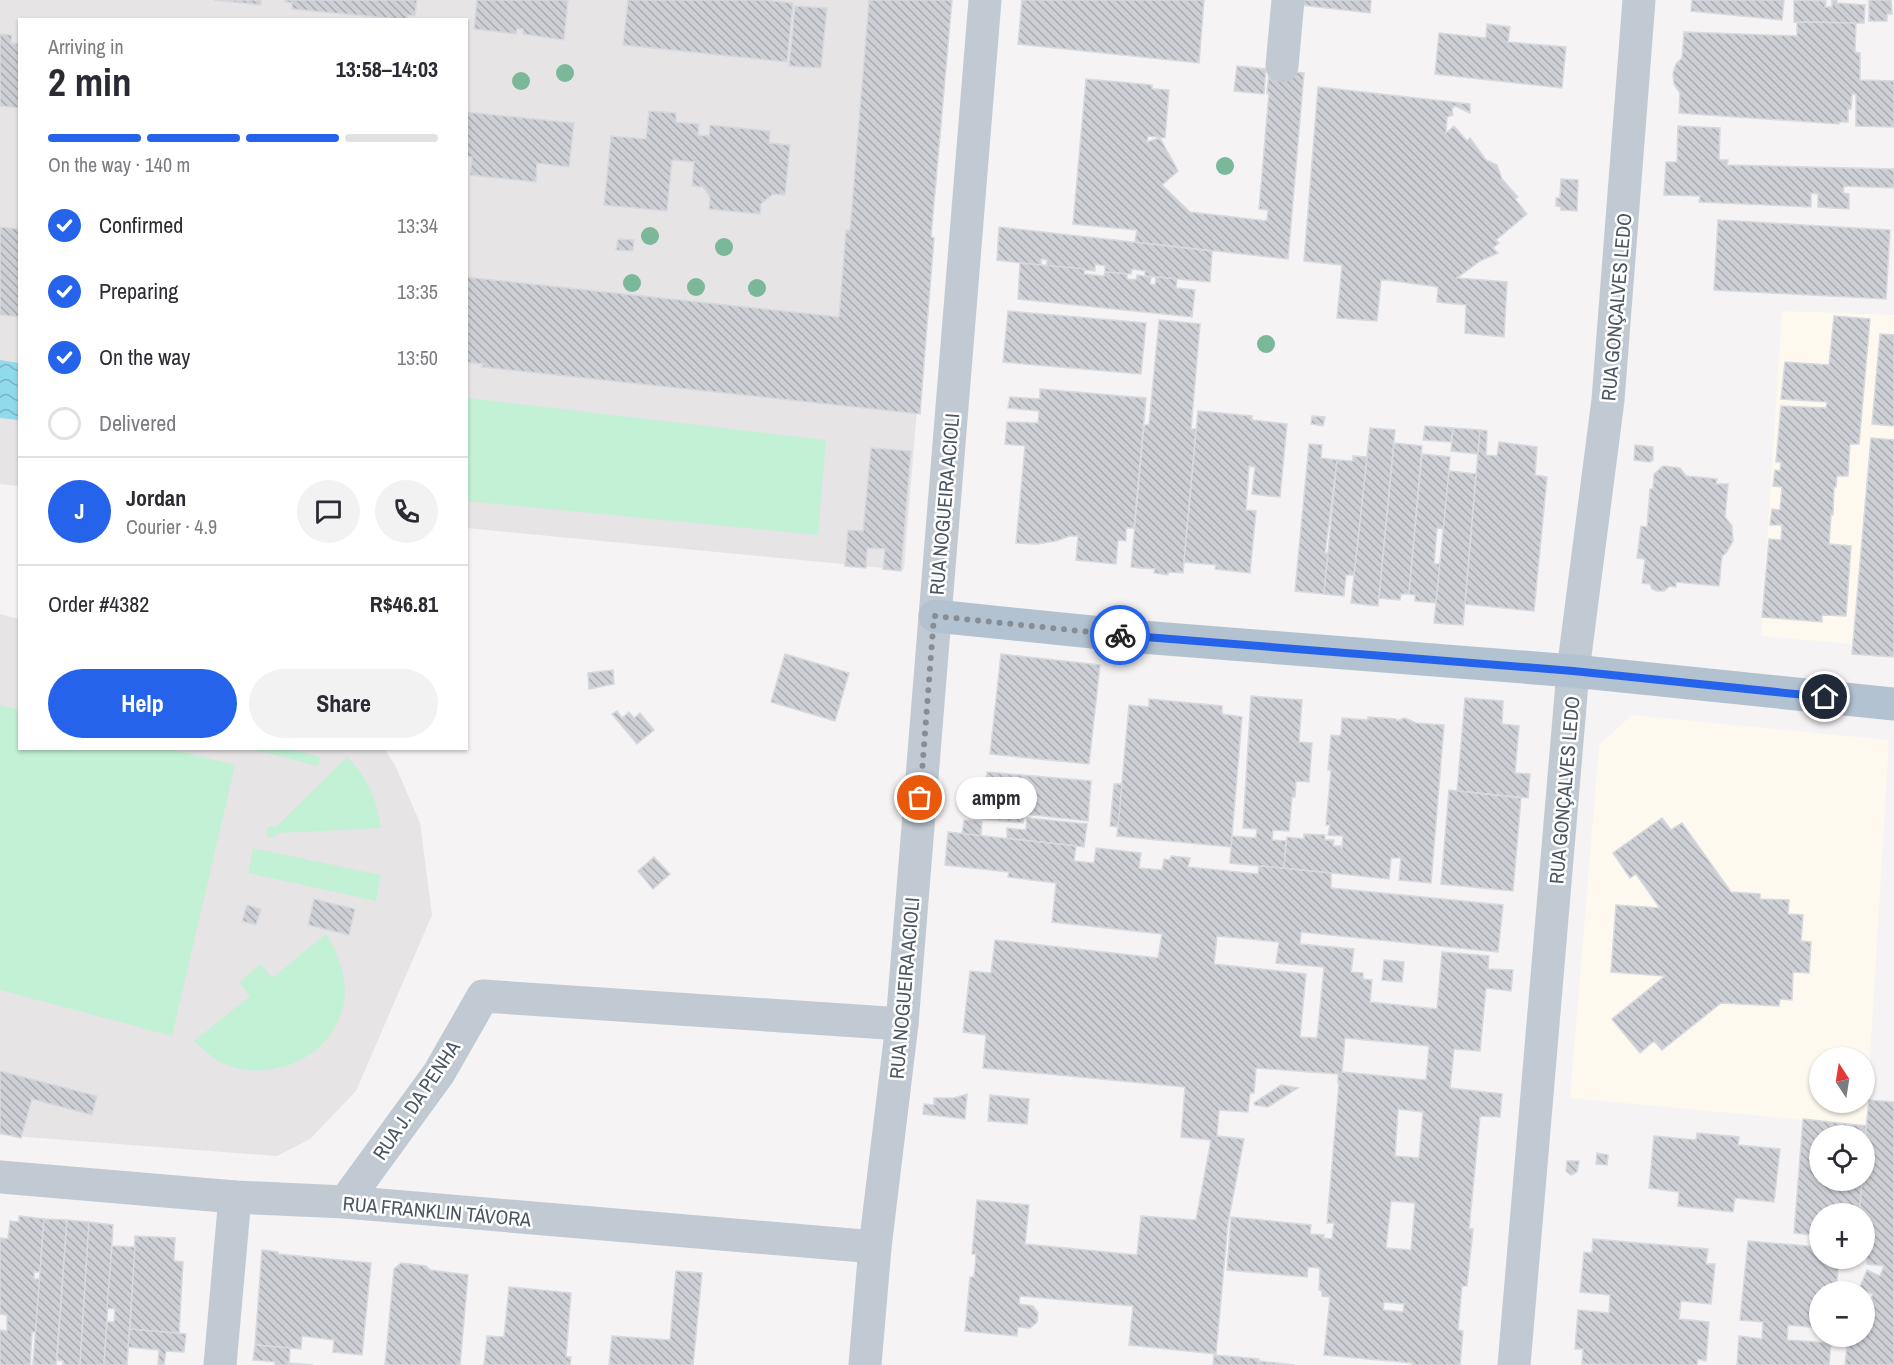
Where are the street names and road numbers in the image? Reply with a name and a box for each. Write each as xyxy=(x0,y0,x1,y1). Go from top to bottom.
street label: RUA GONÇALVES LEDO xyxy=(1594,212,1638,402)
street label: RUA NOGUEIRA ACIOLI xyxy=(923,412,965,596)
street label: RUA GONÇALVES LEDO xyxy=(1542,695,1586,885)
street label: RUA NOGUEIRA ACIOLI xyxy=(883,896,925,1080)
street label: RUA J. DA PENHA xyxy=(366,1035,466,1165)
street label: RUA FRANKLIN TÁVORA xyxy=(342,1189,532,1233)

